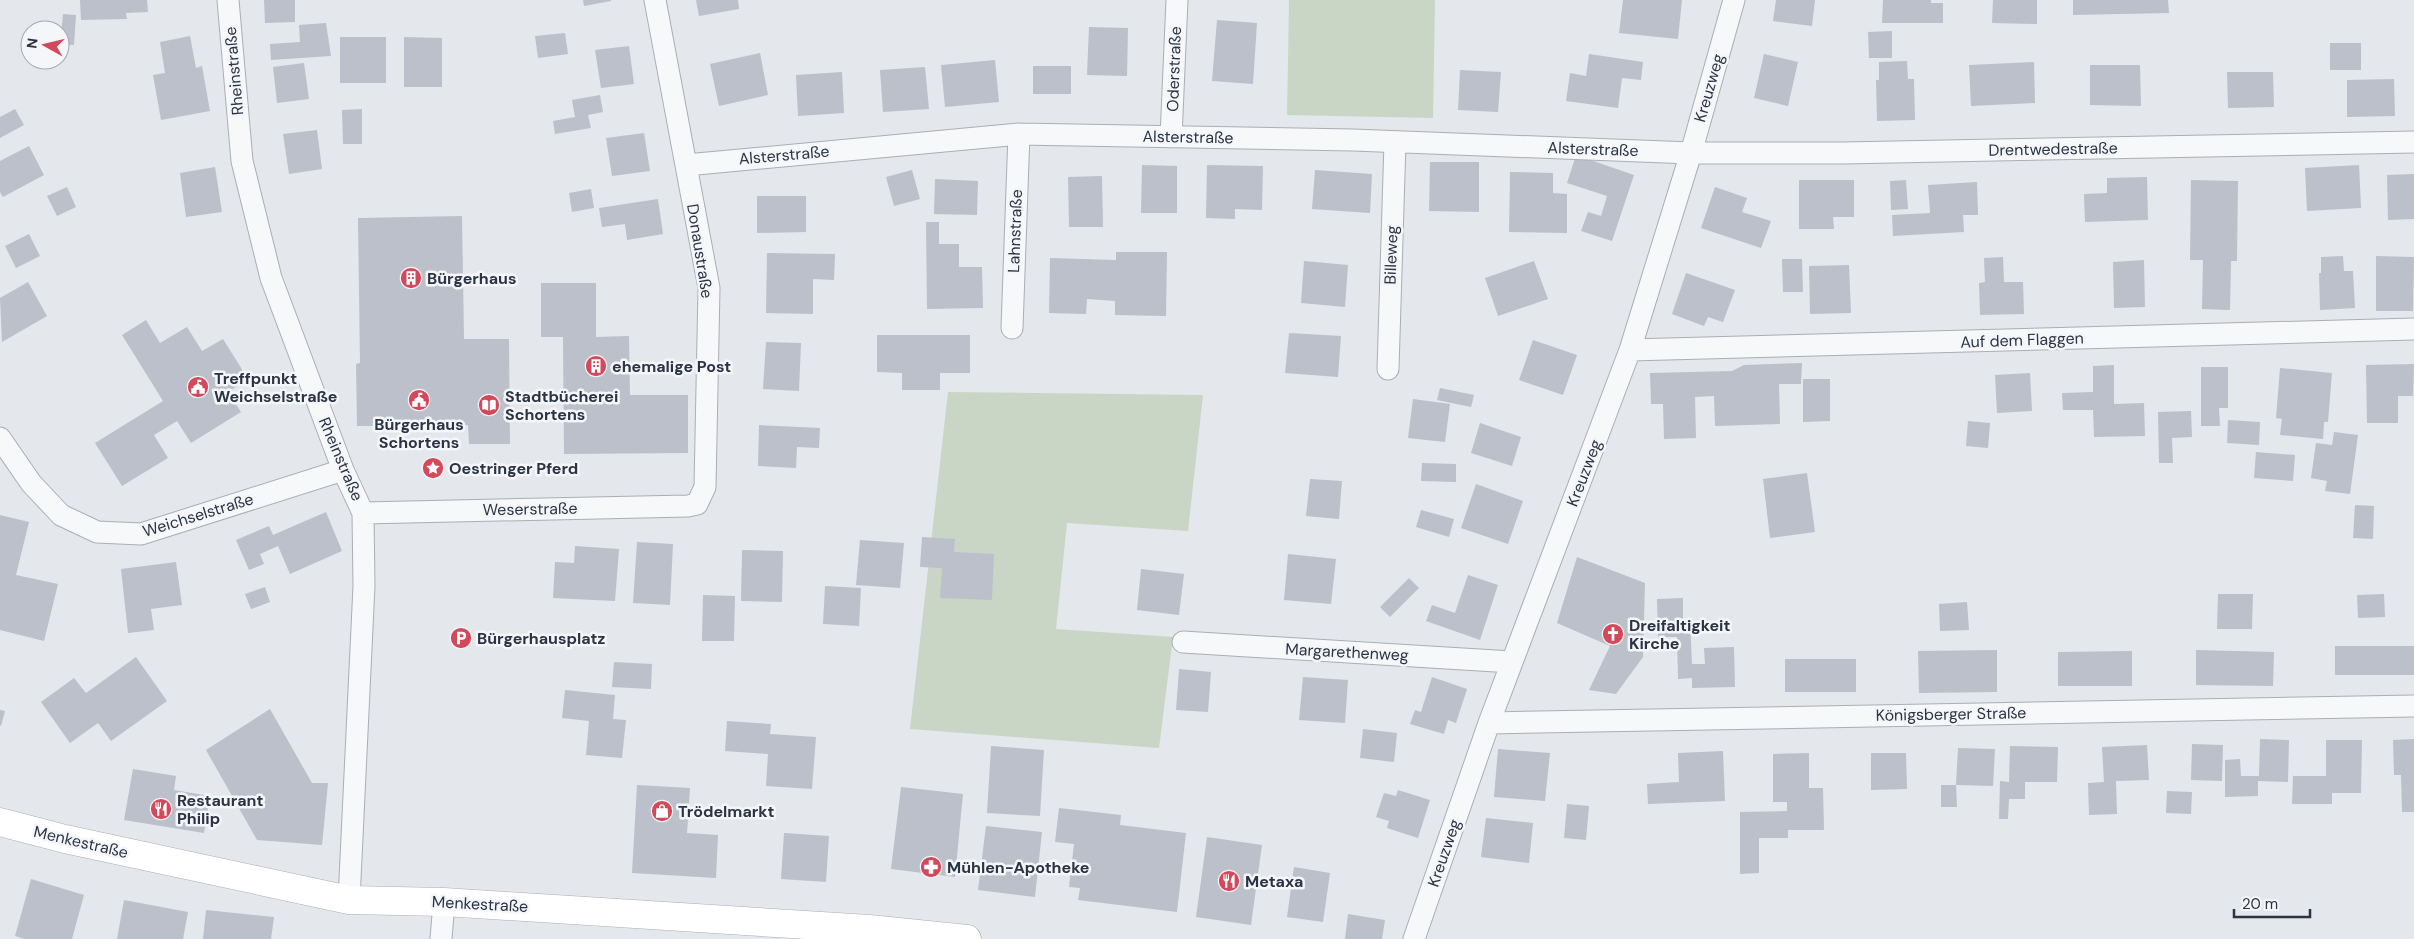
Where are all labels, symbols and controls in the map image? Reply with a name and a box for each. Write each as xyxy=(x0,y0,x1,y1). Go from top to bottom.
north arrow xyxy=(20,20,70,70)
street label: Rheinstraße xyxy=(220,26,248,116)
street label: Oderstraße xyxy=(1162,26,1186,112)
text: N xyxy=(23,37,42,50)
street label: Kreuzweg xyxy=(1689,51,1729,125)
street label: Alsterstraße xyxy=(1142,126,1234,148)
street label: Alsterstraße xyxy=(1547,137,1639,161)
street label: Drentwedestraße xyxy=(1988,137,2118,161)
street label: Alsterstraße xyxy=(738,141,830,169)
street label: Lahnstraße xyxy=(1003,189,1027,273)
street label: Donaustraße xyxy=(682,202,718,300)
street label: Billeweg xyxy=(1379,225,1403,285)
building icon: Bürgerhaus xyxy=(399,266,423,290)
place label: Bürgerhaus xyxy=(427,268,516,289)
street label: Auf dem Flaggen xyxy=(1960,327,2084,353)
building icon: ehemalige Post xyxy=(584,354,608,378)
place label: ehemalige Post xyxy=(612,356,731,377)
place label: Treffpunkt Weichselstraße xyxy=(214,368,338,407)
public building icon: Treffpunkt Weichselstraße xyxy=(186,375,210,399)
place label: Stadtbücherei Schortens xyxy=(505,386,618,425)
public building icon: Bürgerhaus Schortens xyxy=(407,388,431,412)
library icon: Stadtbücherei Schortens xyxy=(477,393,501,417)
street label: Rheinstraße xyxy=(314,414,368,504)
place label: Bürgerhaus Schortens xyxy=(374,414,464,453)
street label: Kreuzweg xyxy=(1562,436,1606,510)
place icon: Oestringer Pferd xyxy=(421,456,445,480)
place label: Oestringer Pferd xyxy=(449,458,578,479)
street label: Weichselstraße xyxy=(140,488,256,542)
street label: Weserstraße xyxy=(482,498,578,520)
place label: Dreifaltigkeit Kirche xyxy=(1629,615,1730,654)
church icon: Dreifaltigkeit Kirche xyxy=(1601,622,1625,646)
parking icon: Bürgerhausplatz xyxy=(449,626,473,650)
place label: Bürgerhausplatz xyxy=(477,628,605,649)
street label: Margarethenweg xyxy=(1285,638,1409,666)
street label: Königsberger Straße xyxy=(1876,702,2026,726)
place label: Restaurant Philip xyxy=(177,790,263,829)
restaurant icon: Restaurant Philip xyxy=(149,797,173,821)
shop icon: Trödelmarkt xyxy=(650,799,674,823)
place label: Trödelmarkt xyxy=(678,801,775,822)
street label: Kreuzweg xyxy=(1423,816,1465,890)
street label: Menkestraße xyxy=(32,821,130,863)
pharmacy icon: Mühlen-Apotheke xyxy=(919,855,943,879)
place label: Mühlen-Apotheke xyxy=(947,857,1089,878)
restaurant icon: Metaxa xyxy=(1217,869,1241,893)
place label: Metaxa xyxy=(1245,871,1303,892)
scale bar xyxy=(2234,886,2310,918)
street label: Menkestraße xyxy=(431,891,529,917)
text: 20 m xyxy=(2242,894,2278,914)

